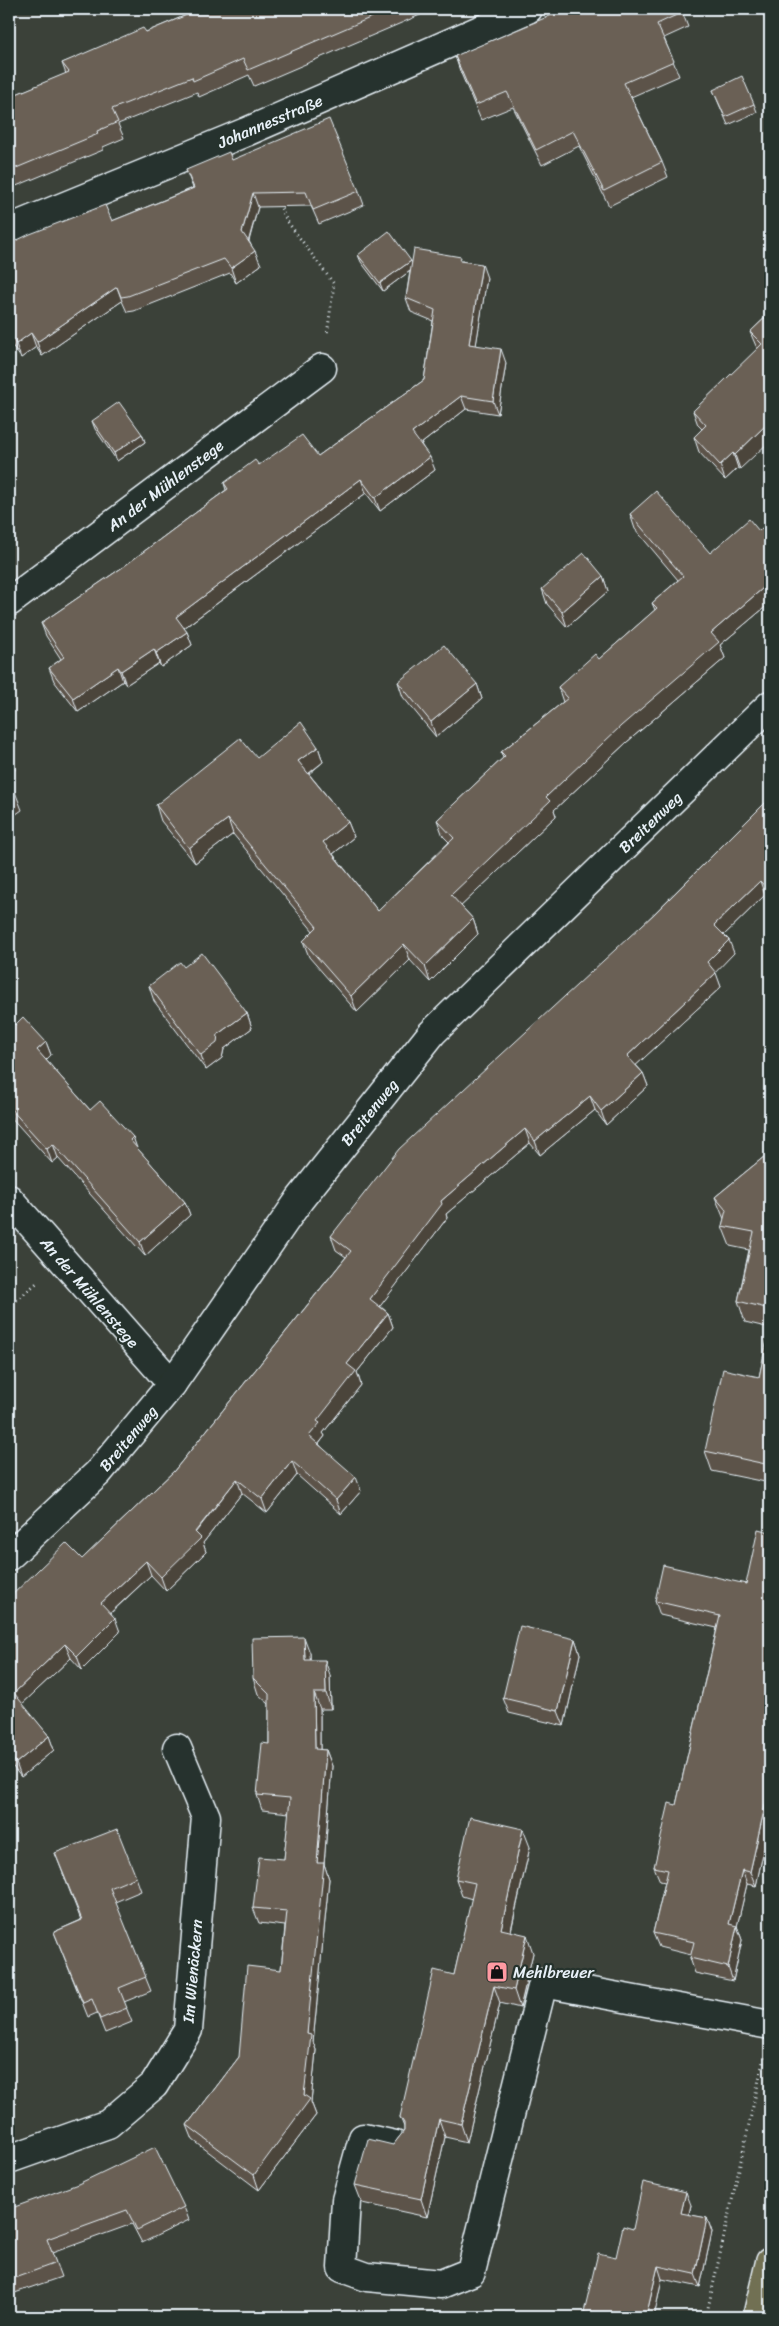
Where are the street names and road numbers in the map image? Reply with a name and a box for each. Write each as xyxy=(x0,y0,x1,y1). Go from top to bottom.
street label: Johannesstraße xyxy=(212,86,327,157)
street label: An der Mühlenstege xyxy=(100,431,230,540)
street label: Breitenweg xyxy=(611,784,689,861)
street label: Breitenweg xyxy=(333,1072,406,1153)
street label: An der Mühlenstege xyxy=(32,1229,147,1355)
street label: Breitenweg xyxy=(92,1398,165,1478)
street label: Im Wienäckern xyxy=(173,1918,211,2025)

